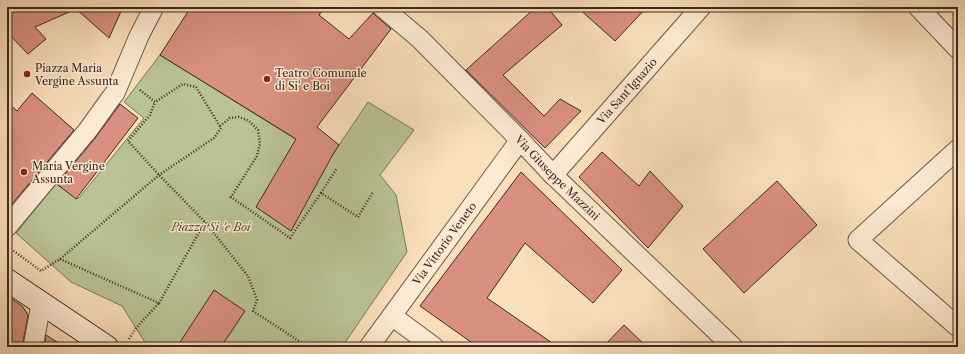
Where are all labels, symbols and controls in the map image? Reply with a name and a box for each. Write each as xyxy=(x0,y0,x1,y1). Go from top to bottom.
street label: Via Sant'Ignazio xyxy=(593,55,660,128)
place label: Piazza Maria Vergine Assunta xyxy=(34,61,119,88)
place label: Teatro Comunale di Si' e Boi xyxy=(275,66,367,93)
marker: Piazza Maria Vergine Assunta xyxy=(22,69,32,79)
marker: Teatro Comunale di Si' e Boi xyxy=(262,74,272,84)
street label: Via Giuseppe Mazzini xyxy=(512,132,603,224)
place label: Maria Vergine Assunta xyxy=(31,159,105,186)
marker: Maria Vergine Assunta xyxy=(19,167,29,177)
street label: Via Vittorio Veneto xyxy=(409,199,480,289)
park label: Piazza Si ’e Boi xyxy=(171,220,251,234)

